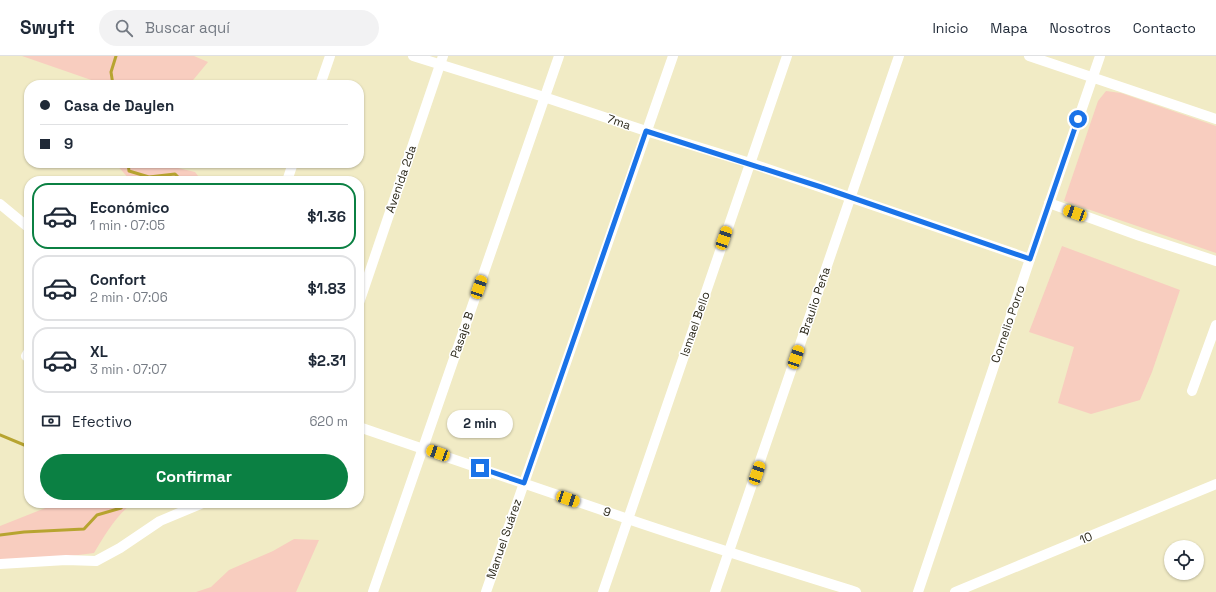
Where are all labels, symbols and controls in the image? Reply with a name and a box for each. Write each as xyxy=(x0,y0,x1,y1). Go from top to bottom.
search box xyxy=(99,10,379,46)
text: Swyft xyxy=(20,15,75,40)
icon: search xyxy=(113,17,135,39)
text: Buscar aquí xyxy=(145,18,230,37)
text: Inicio xyxy=(932,19,968,37)
text: Mapa xyxy=(990,19,1028,37)
text: Nosotros xyxy=(1050,19,1111,37)
text: Contacto xyxy=(1133,19,1196,37)
text: Casa de Daylen xyxy=(64,96,174,115)
route start xyxy=(1069,110,1087,128)
street label: 7ma xyxy=(605,111,633,133)
text: 9 xyxy=(64,134,73,153)
street label: Avenida 2da xyxy=(382,143,420,215)
icon: car xyxy=(42,198,78,234)
text: Económico xyxy=(90,198,169,217)
car xyxy=(1062,203,1088,223)
text: $1.36 xyxy=(307,207,346,226)
text: 1 min · 07:05 xyxy=(90,217,165,234)
car xyxy=(714,225,734,251)
street label: Braulio Peña xyxy=(796,265,834,337)
icon: car xyxy=(42,270,78,306)
text: Confort xyxy=(90,270,146,289)
car xyxy=(469,274,489,300)
text: $1.83 xyxy=(308,279,346,298)
street label: Cornelio Porro xyxy=(987,283,1029,365)
text: 2 min · 07:06 xyxy=(90,289,168,306)
street label: Ismael Bello xyxy=(676,289,714,359)
street label: Pasaje B xyxy=(447,310,477,360)
icon: car xyxy=(42,342,78,378)
text: XL xyxy=(90,342,108,361)
car xyxy=(786,344,806,370)
text: $2.31 xyxy=(308,351,346,370)
text: 3 min · 07:07 xyxy=(90,361,167,378)
icon: cash xyxy=(40,410,62,432)
callout: 2 min xyxy=(447,410,513,438)
text: Efectivo xyxy=(72,412,132,431)
text: 620 m xyxy=(309,413,348,430)
text: 2 min xyxy=(463,415,497,432)
car xyxy=(425,443,451,463)
button: Confirmar xyxy=(40,454,348,500)
route end xyxy=(471,459,489,477)
car xyxy=(747,460,767,486)
car xyxy=(555,489,581,509)
street label: Manuel Suárez xyxy=(483,497,525,581)
street label: 9 xyxy=(601,503,613,521)
street label: 10 xyxy=(1077,528,1095,548)
map controls xyxy=(1164,540,1204,580)
button: locate xyxy=(1164,540,1204,580)

